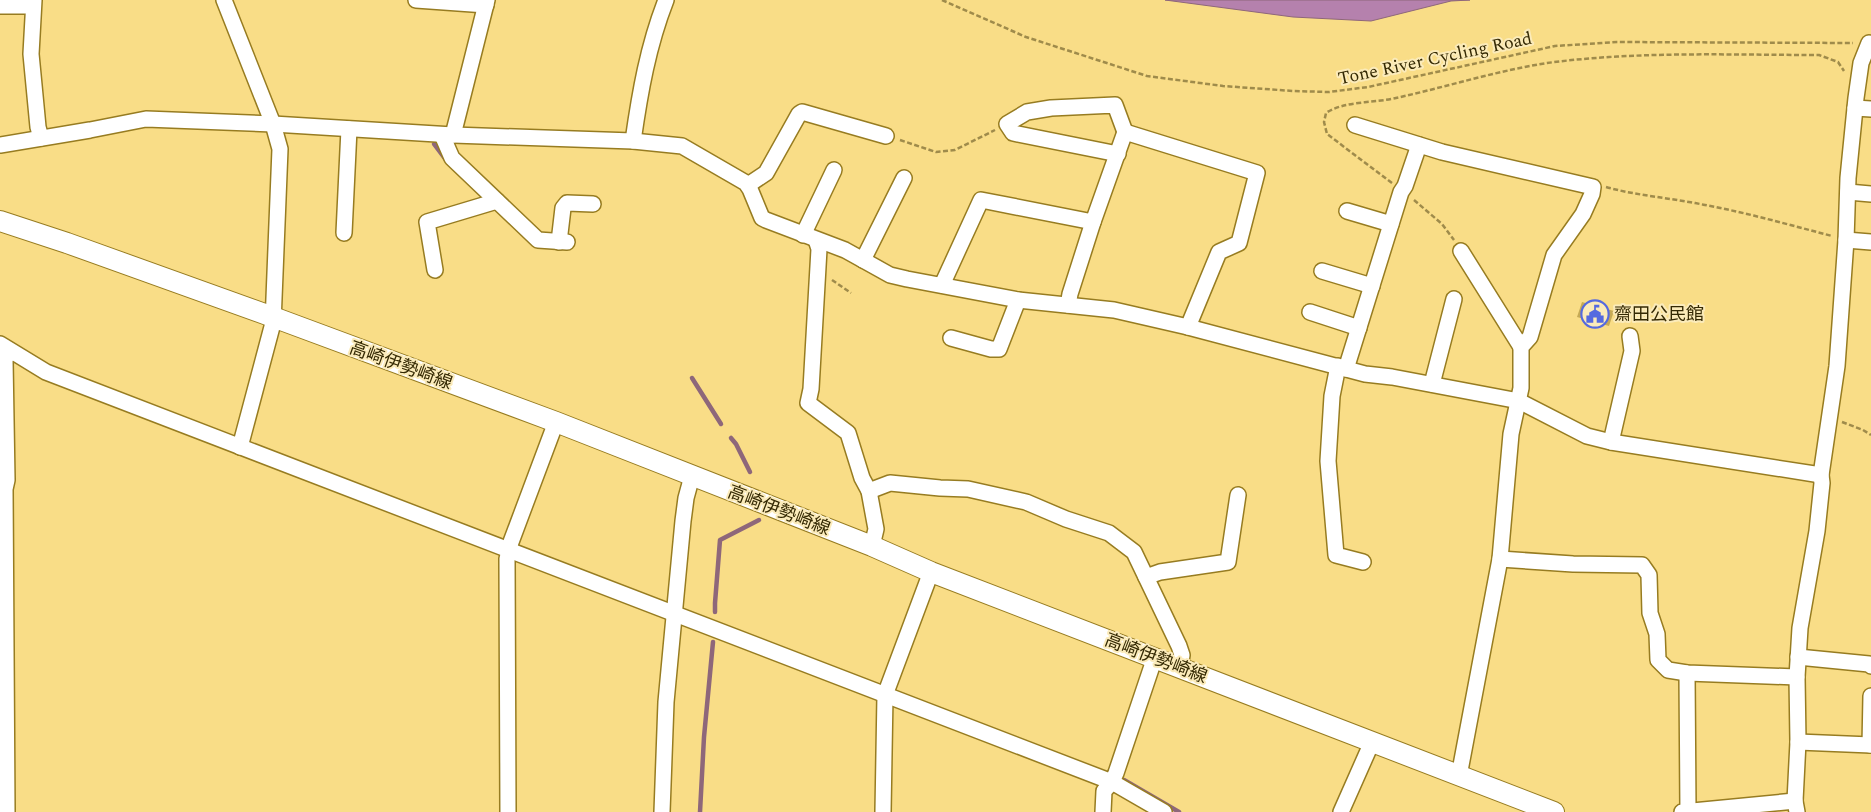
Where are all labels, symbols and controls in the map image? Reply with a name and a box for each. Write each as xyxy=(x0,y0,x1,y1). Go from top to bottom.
street label: Tone River Cycling Road xyxy=(1336,25,1535,92)
public building icon: 齋田公民館 xyxy=(1580,299,1610,329)
place label: 齋田公民館 xyxy=(1614,301,1704,328)
street label: 高崎伊勢崎線 xyxy=(345,334,456,397)
street label: 高崎伊勢崎線 xyxy=(724,479,834,542)
street label: 高崎伊勢崎線 xyxy=(1101,627,1211,690)

